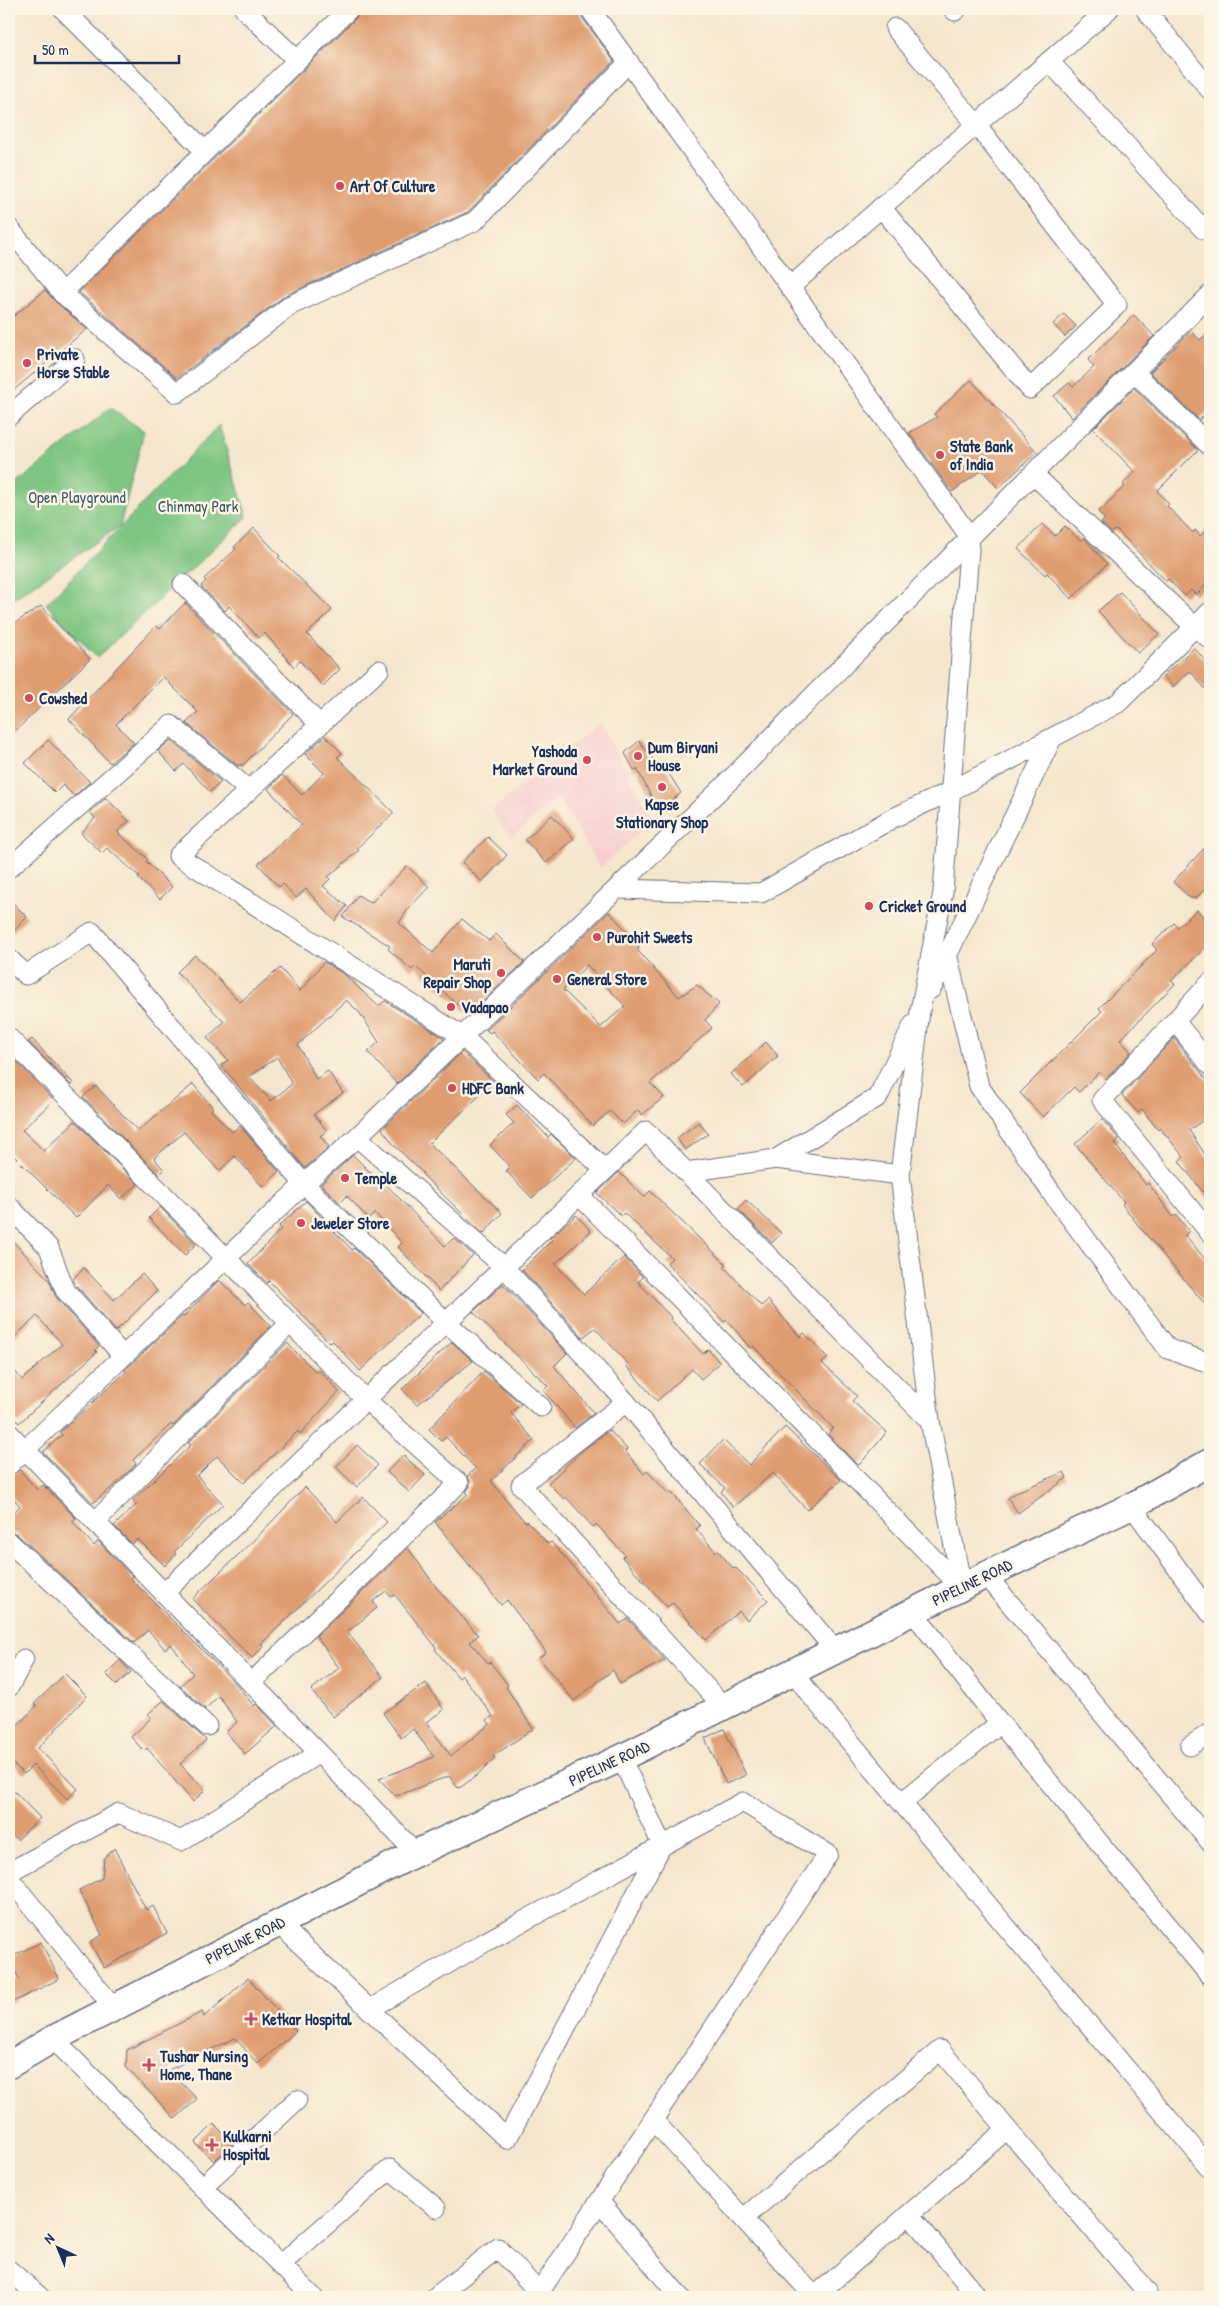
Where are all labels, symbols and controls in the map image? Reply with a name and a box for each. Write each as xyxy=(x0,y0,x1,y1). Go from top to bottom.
scale bar xyxy=(35,32,179,64)
text: 50 m xyxy=(42,39,69,60)
place label: Art Of Culture xyxy=(350,175,436,197)
marker: Art Of Culture xyxy=(334,180,346,192)
place label: Private Horse Stable xyxy=(37,343,110,383)
marker: Private Horse Stable xyxy=(21,357,33,369)
place label: State Bank of India xyxy=(950,435,1013,475)
marker: State Bank of India xyxy=(934,449,946,461)
park label: Open Playground xyxy=(28,486,126,508)
park label: Chinmay Park xyxy=(158,495,239,517)
place label: Cowshed xyxy=(39,687,88,709)
marker: Cowshed xyxy=(23,692,35,704)
place label: Dum Biryani House xyxy=(648,736,718,776)
place label: Yashoda Market Ground xyxy=(493,740,578,780)
marker: Dum Biryani House xyxy=(632,750,644,762)
marker: Yashoda Market Ground xyxy=(581,754,593,766)
marker: Kapse Stationary Shop xyxy=(656,781,668,793)
place label: Kapse Stationary Shop xyxy=(616,793,708,834)
place label: Cricket Ground xyxy=(879,895,967,917)
marker: Cricket Ground xyxy=(863,900,875,912)
place label: Purohit Sweets xyxy=(607,926,693,948)
marker: Purohit Sweets xyxy=(591,931,603,943)
place label: Maruti Repair Shop xyxy=(423,953,491,994)
marker: Maruti Repair Shop xyxy=(495,967,507,979)
place label: General Store xyxy=(567,968,647,990)
marker: General Store xyxy=(551,973,563,985)
place label: Vadapao xyxy=(461,996,509,1019)
marker: Vadapao xyxy=(445,1001,457,1013)
place label: HDFC Bank xyxy=(462,1077,524,1099)
marker: HDFC Bank xyxy=(446,1082,458,1094)
place label: Temple xyxy=(354,1167,398,1190)
marker: Temple xyxy=(339,1172,351,1184)
place label: Jeweler Store xyxy=(311,1212,390,1234)
marker: Jeweler Store xyxy=(295,1217,307,1229)
street label: PIPELINE ROAD xyxy=(928,1553,1016,1611)
street label: PIPELINE ROAD xyxy=(565,1735,653,1791)
street label: PIPELINE ROAD xyxy=(201,1910,289,1970)
place label: Ketkar Hospital xyxy=(262,2008,352,2031)
marker: Ketkar Hospital xyxy=(244,2012,258,2026)
place label: Tushar Nursing Home, Thane xyxy=(159,2045,248,2085)
marker: Tushar Nursing Home, Thane xyxy=(142,2058,156,2072)
place label: Kulkarni Hospital xyxy=(223,2125,272,2166)
marker: Kulkarni Hospital xyxy=(205,2138,219,2152)
north arrow xyxy=(32,2224,82,2274)
text: N xyxy=(39,2228,58,2248)

